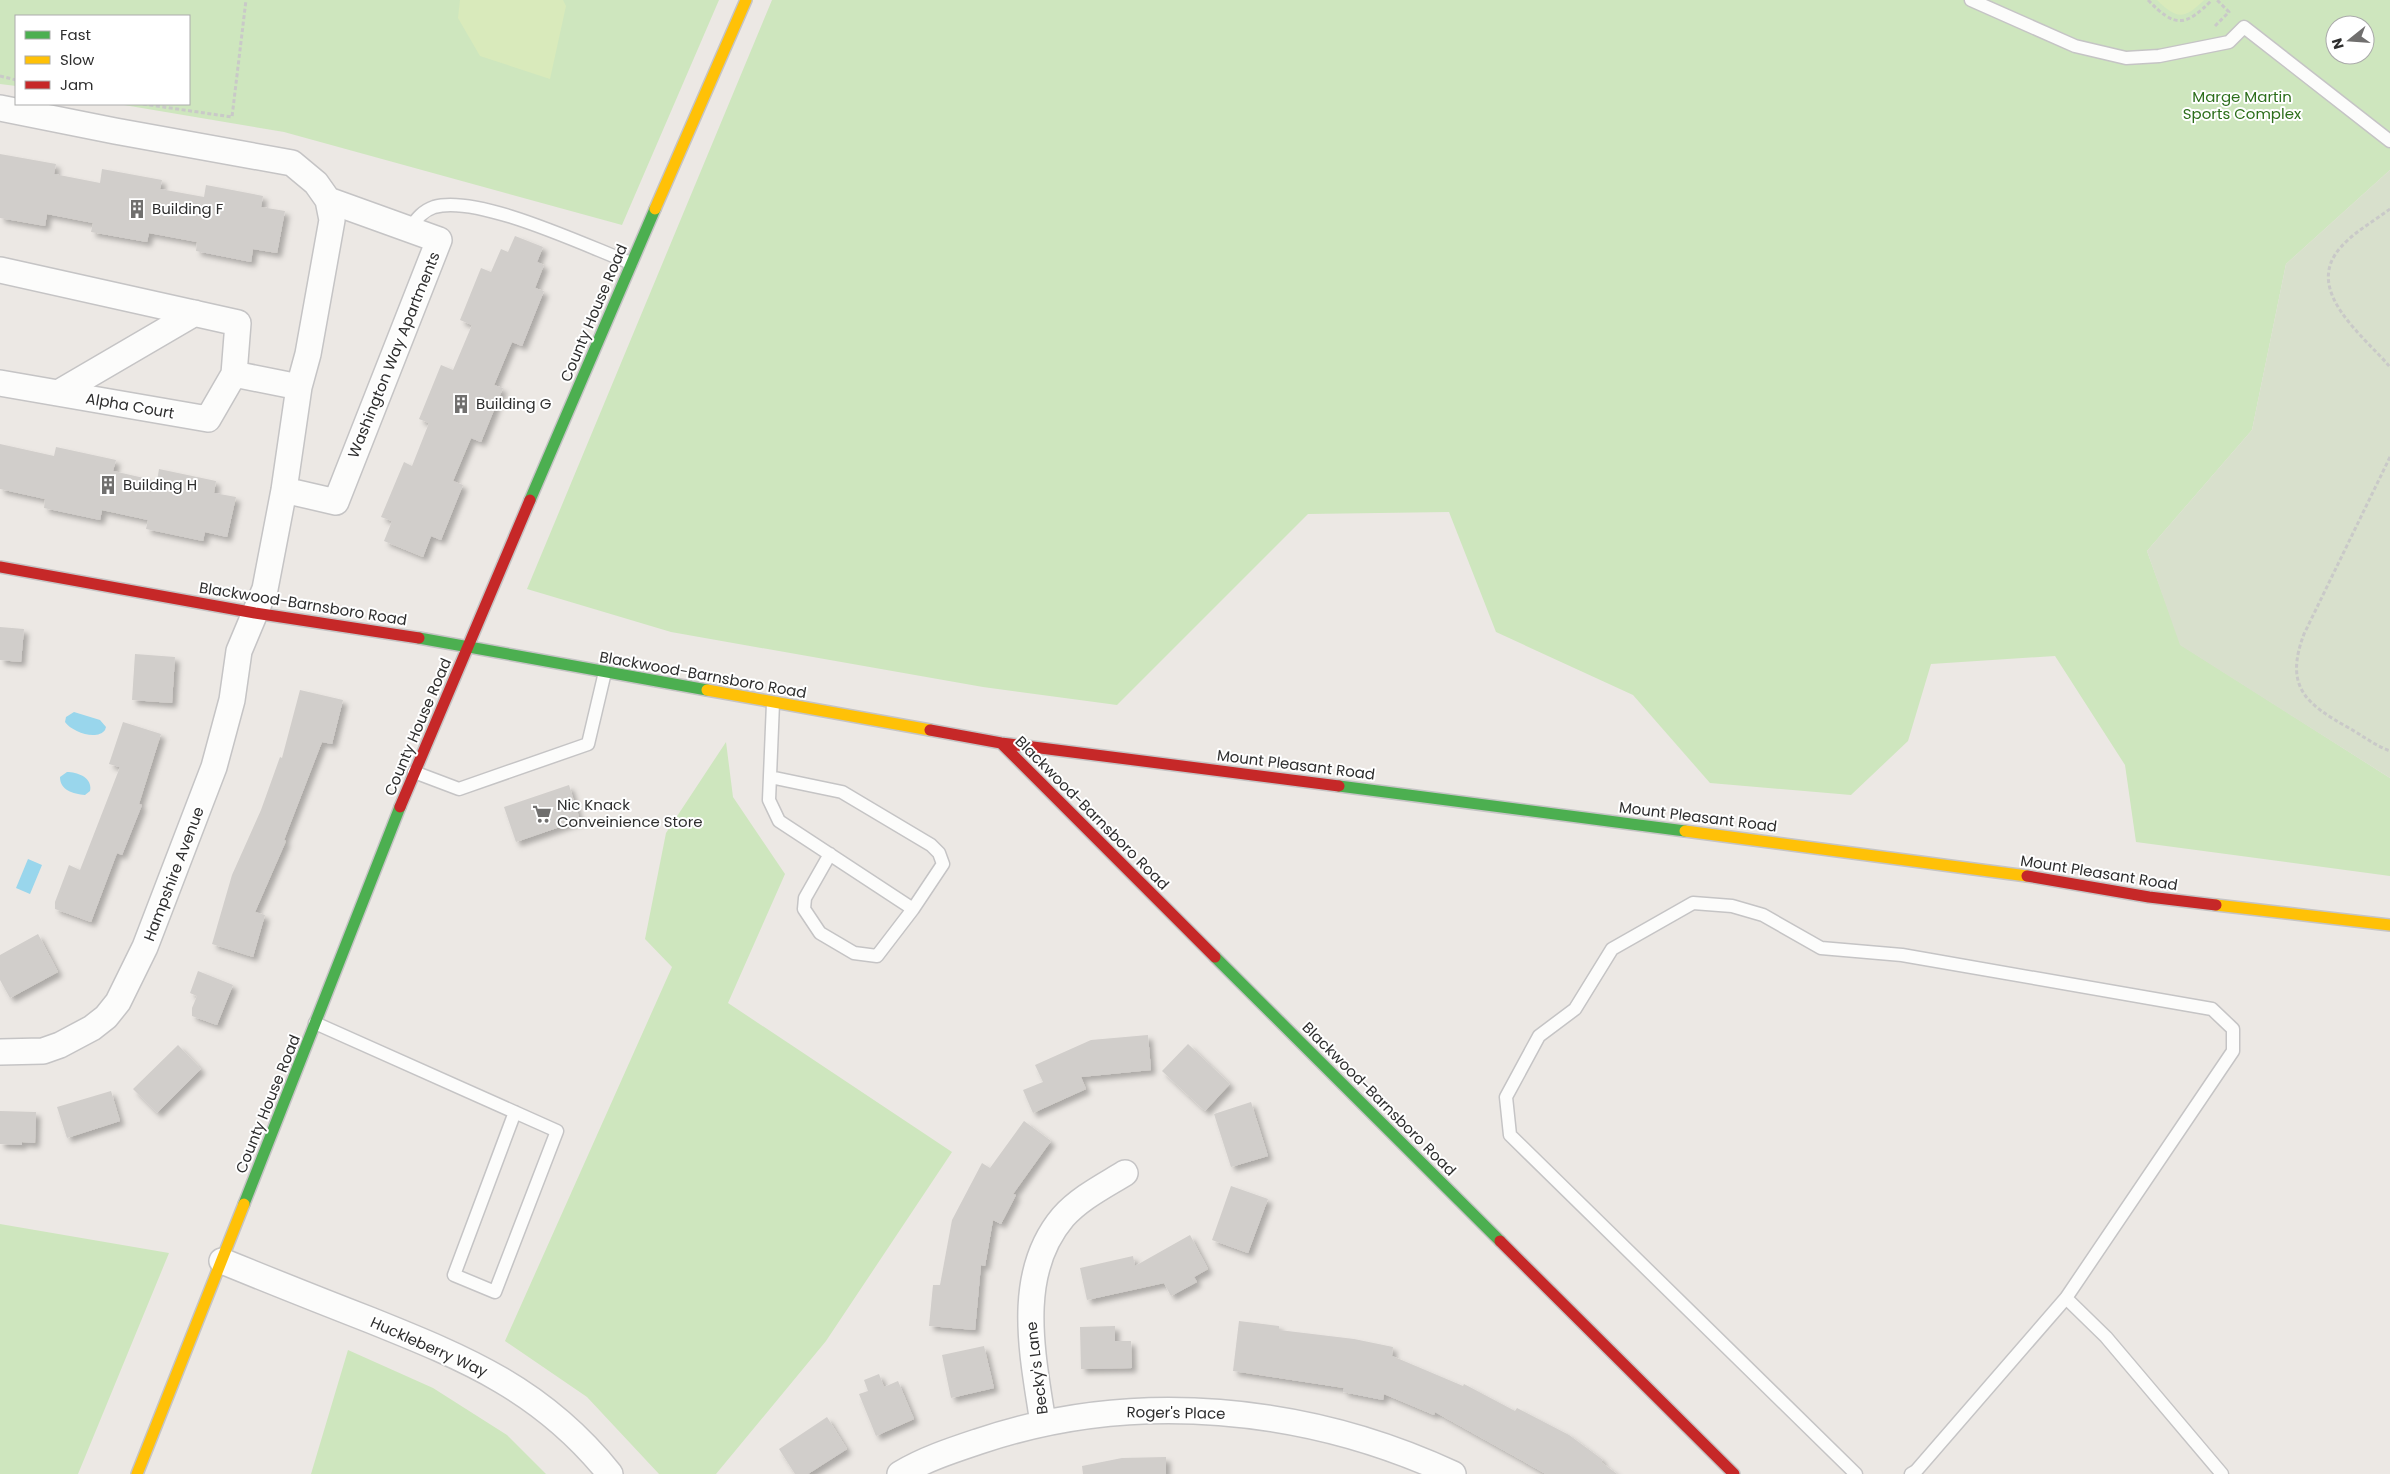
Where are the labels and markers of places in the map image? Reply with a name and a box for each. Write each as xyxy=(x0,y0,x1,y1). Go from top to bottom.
building icon: Building F xyxy=(126,198,148,220)
place label: Building F xyxy=(152,198,224,219)
building icon: Building G xyxy=(450,393,472,415)
place label: Building G xyxy=(476,393,552,414)
building icon: Building H xyxy=(97,474,119,496)
place label: Building H xyxy=(123,474,197,495)
place label: Nic Knack Conveinience Store xyxy=(557,794,703,832)
supermarket icon: Nic Knack Conveinience Store xyxy=(531,803,553,825)

